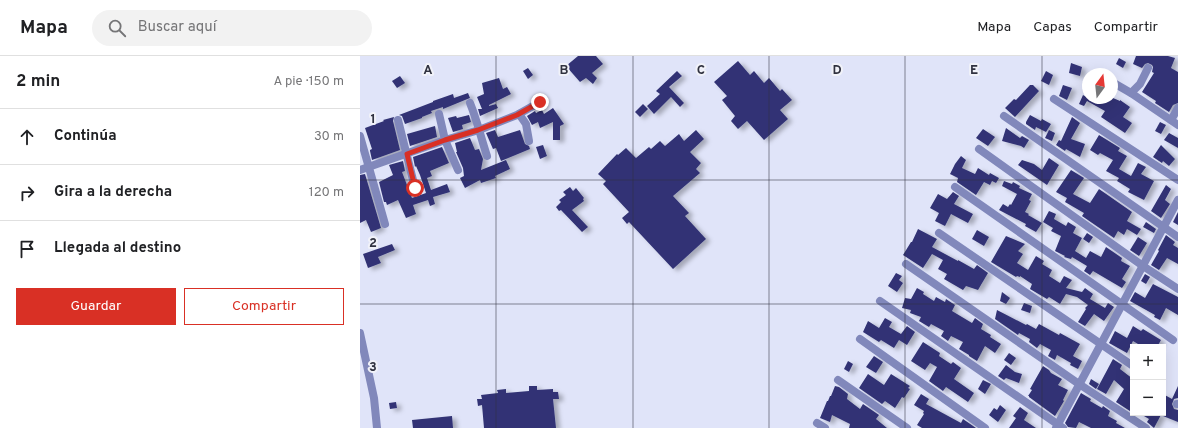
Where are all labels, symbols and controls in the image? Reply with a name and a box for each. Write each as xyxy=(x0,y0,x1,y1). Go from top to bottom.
search box xyxy=(92,10,372,46)
text: Mapa xyxy=(20,16,68,40)
icon: search xyxy=(106,17,128,39)
text: Buscar aquí xyxy=(138,18,217,37)
text: Mapa xyxy=(977,19,1011,36)
text: Capas xyxy=(1033,19,1072,36)
text: Compartir xyxy=(1094,19,1158,36)
text: A xyxy=(423,63,433,79)
text: B xyxy=(560,63,569,79)
text: C xyxy=(697,63,705,79)
text: D xyxy=(832,63,842,79)
text: E xyxy=(970,63,978,79)
north arrow xyxy=(1082,68,1118,104)
text: 2 min xyxy=(16,71,60,93)
text: A pie · 150 m xyxy=(274,74,344,90)
route end xyxy=(531,93,549,111)
text: 1 xyxy=(370,112,376,128)
icon: ahead xyxy=(16,126,38,148)
text: Continúa xyxy=(54,127,116,146)
text: 30 m xyxy=(314,129,344,145)
route start xyxy=(406,179,424,197)
icon: right xyxy=(16,182,38,204)
text: Gira a la derecha xyxy=(54,183,172,202)
text: 120 m xyxy=(309,185,344,201)
text: 2 xyxy=(369,236,377,252)
icon: arrive xyxy=(16,238,38,260)
text: Llegada al destino xyxy=(54,239,181,258)
button: Guardar xyxy=(16,288,176,325)
button: Compartir xyxy=(184,288,344,325)
map controls xyxy=(1130,344,1166,416)
button: + xyxy=(1130,344,1166,380)
text: 3 xyxy=(369,360,377,376)
button: − xyxy=(1130,380,1166,416)

